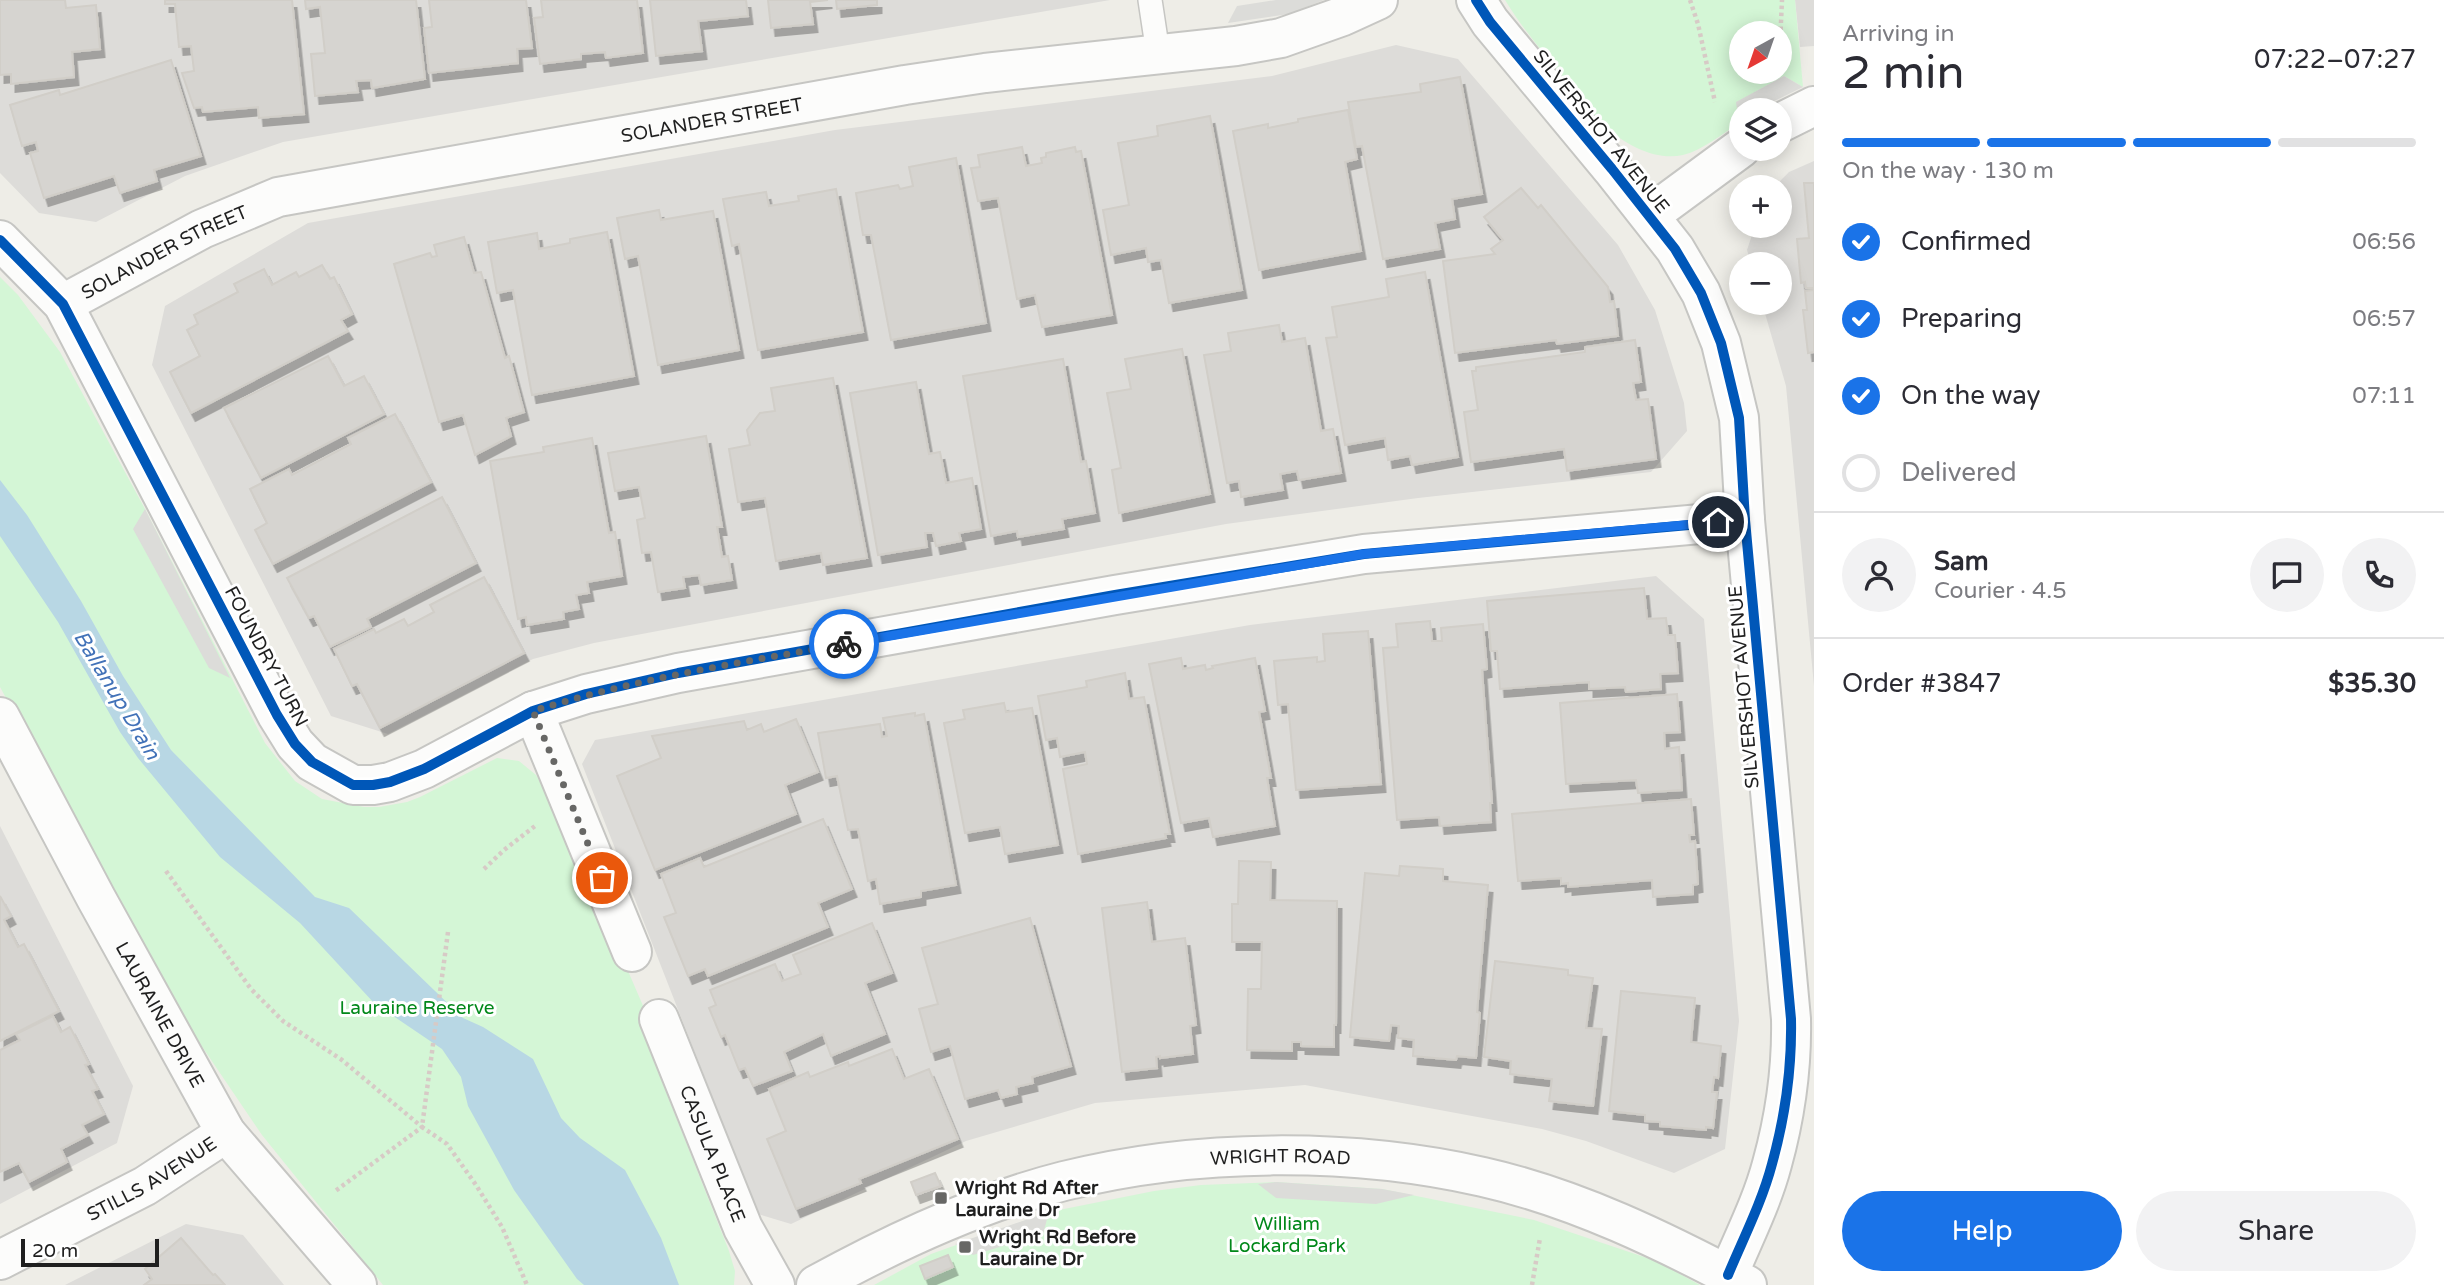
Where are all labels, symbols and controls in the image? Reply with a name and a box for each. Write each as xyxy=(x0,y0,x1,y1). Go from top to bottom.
text: Arriving in xyxy=(1842,20,1955,48)
north arrow xyxy=(1729,21,1792,84)
map controls xyxy=(1729,21,1792,315)
text: 07:22–07:27 xyxy=(2254,44,2416,75)
street label: SILVERSHOT AVENUE xyxy=(1529,45,1674,218)
text: 2 min xyxy=(1842,46,1965,101)
street label: SOLANDER STREET xyxy=(619,93,805,148)
button: layers xyxy=(1729,98,1792,161)
text: On the way · 130 m xyxy=(1842,157,2054,185)
button: + xyxy=(1729,175,1792,238)
street label: SOLANDER STREET xyxy=(78,201,251,304)
icon: check xyxy=(1842,223,1880,261)
text: Confirmed xyxy=(1901,226,2031,257)
text: 06:56 xyxy=(2352,228,2416,256)
button: − xyxy=(1729,252,1792,315)
icon: check xyxy=(1842,300,1880,338)
text: Preparing xyxy=(1901,303,2022,334)
text: 06:57 xyxy=(2352,305,2416,333)
icon: check xyxy=(1842,377,1880,415)
text: On the way xyxy=(1901,380,2041,411)
text: 07:11 xyxy=(2352,382,2416,410)
text: Delivered xyxy=(1901,457,2017,488)
pin xyxy=(1688,492,1748,552)
icon: home xyxy=(1699,503,1737,541)
button: person xyxy=(1842,538,1916,612)
button: chat xyxy=(2250,538,2324,612)
button: phone xyxy=(2342,538,2416,612)
text: Sam xyxy=(1934,546,1989,577)
text: Courier · 4.5 xyxy=(1934,577,2067,605)
street label: FOUNDRY TURN xyxy=(220,582,312,730)
street label: SILVERSHOT AVENUE xyxy=(1724,584,1764,789)
courier xyxy=(809,609,879,679)
icon: bike xyxy=(825,625,863,663)
water label: Ballanup Drain xyxy=(68,626,166,765)
text: Order #3847 xyxy=(1842,668,2002,699)
text: $35.30 xyxy=(2328,668,2416,699)
pin xyxy=(572,848,632,908)
icon: bag xyxy=(583,859,621,897)
street label: LAURAINE DRIVE xyxy=(111,938,209,1092)
park label: Lauraine Reserve xyxy=(339,997,495,1019)
street label: CASULA PLACE xyxy=(675,1082,750,1226)
street label: STILLS AVENUE xyxy=(83,1132,221,1226)
street label: WRIGHT ROAD xyxy=(1209,1145,1351,1170)
place label: Wright Rd After Lauraine Dr xyxy=(955,1177,1099,1221)
marker: Wright Rd After Lauraine Dr xyxy=(933,1190,949,1206)
button: Help xyxy=(1842,1191,2122,1271)
button: Share xyxy=(2136,1191,2416,1271)
park label: William Lockard Park xyxy=(1228,1213,1346,1257)
place label: Wright Rd Before Lauraine Dr xyxy=(979,1226,1136,1270)
scale bar xyxy=(21,1236,159,1268)
marker: Wright Rd Before Lauraine Dr xyxy=(957,1239,973,1255)
text: 20 m xyxy=(32,1240,78,1262)

